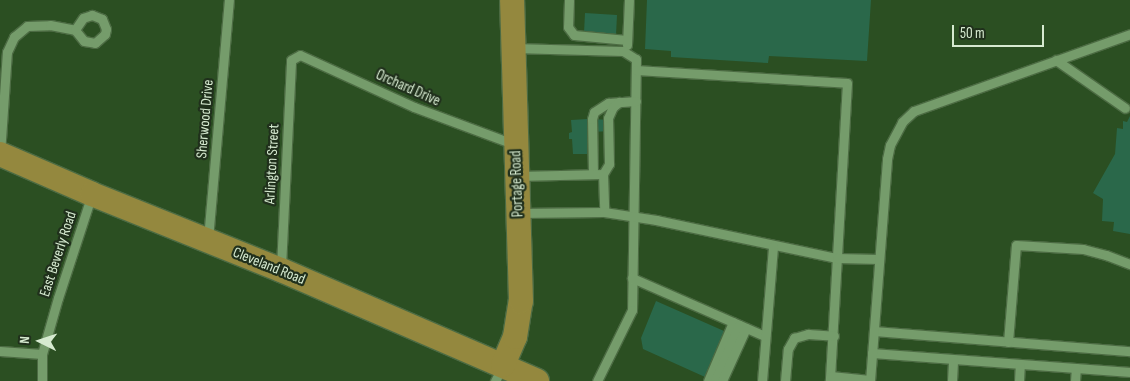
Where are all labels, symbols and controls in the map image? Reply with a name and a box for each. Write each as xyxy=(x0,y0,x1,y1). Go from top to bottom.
scale bar xyxy=(955,15,1048,47)
text: 50 m xyxy=(960,24,985,43)
street label: Orchard Drive xyxy=(373,66,443,110)
street label: Sherwood Drive xyxy=(193,79,217,159)
street label: Arlington Street xyxy=(261,123,283,205)
street label: Portage Road xyxy=(507,150,527,218)
street label: East Beverly Road xyxy=(36,209,80,299)
street label: Cleveland Road xyxy=(230,243,308,289)
north arrow xyxy=(15,316,65,366)
text: N xyxy=(16,336,33,344)

